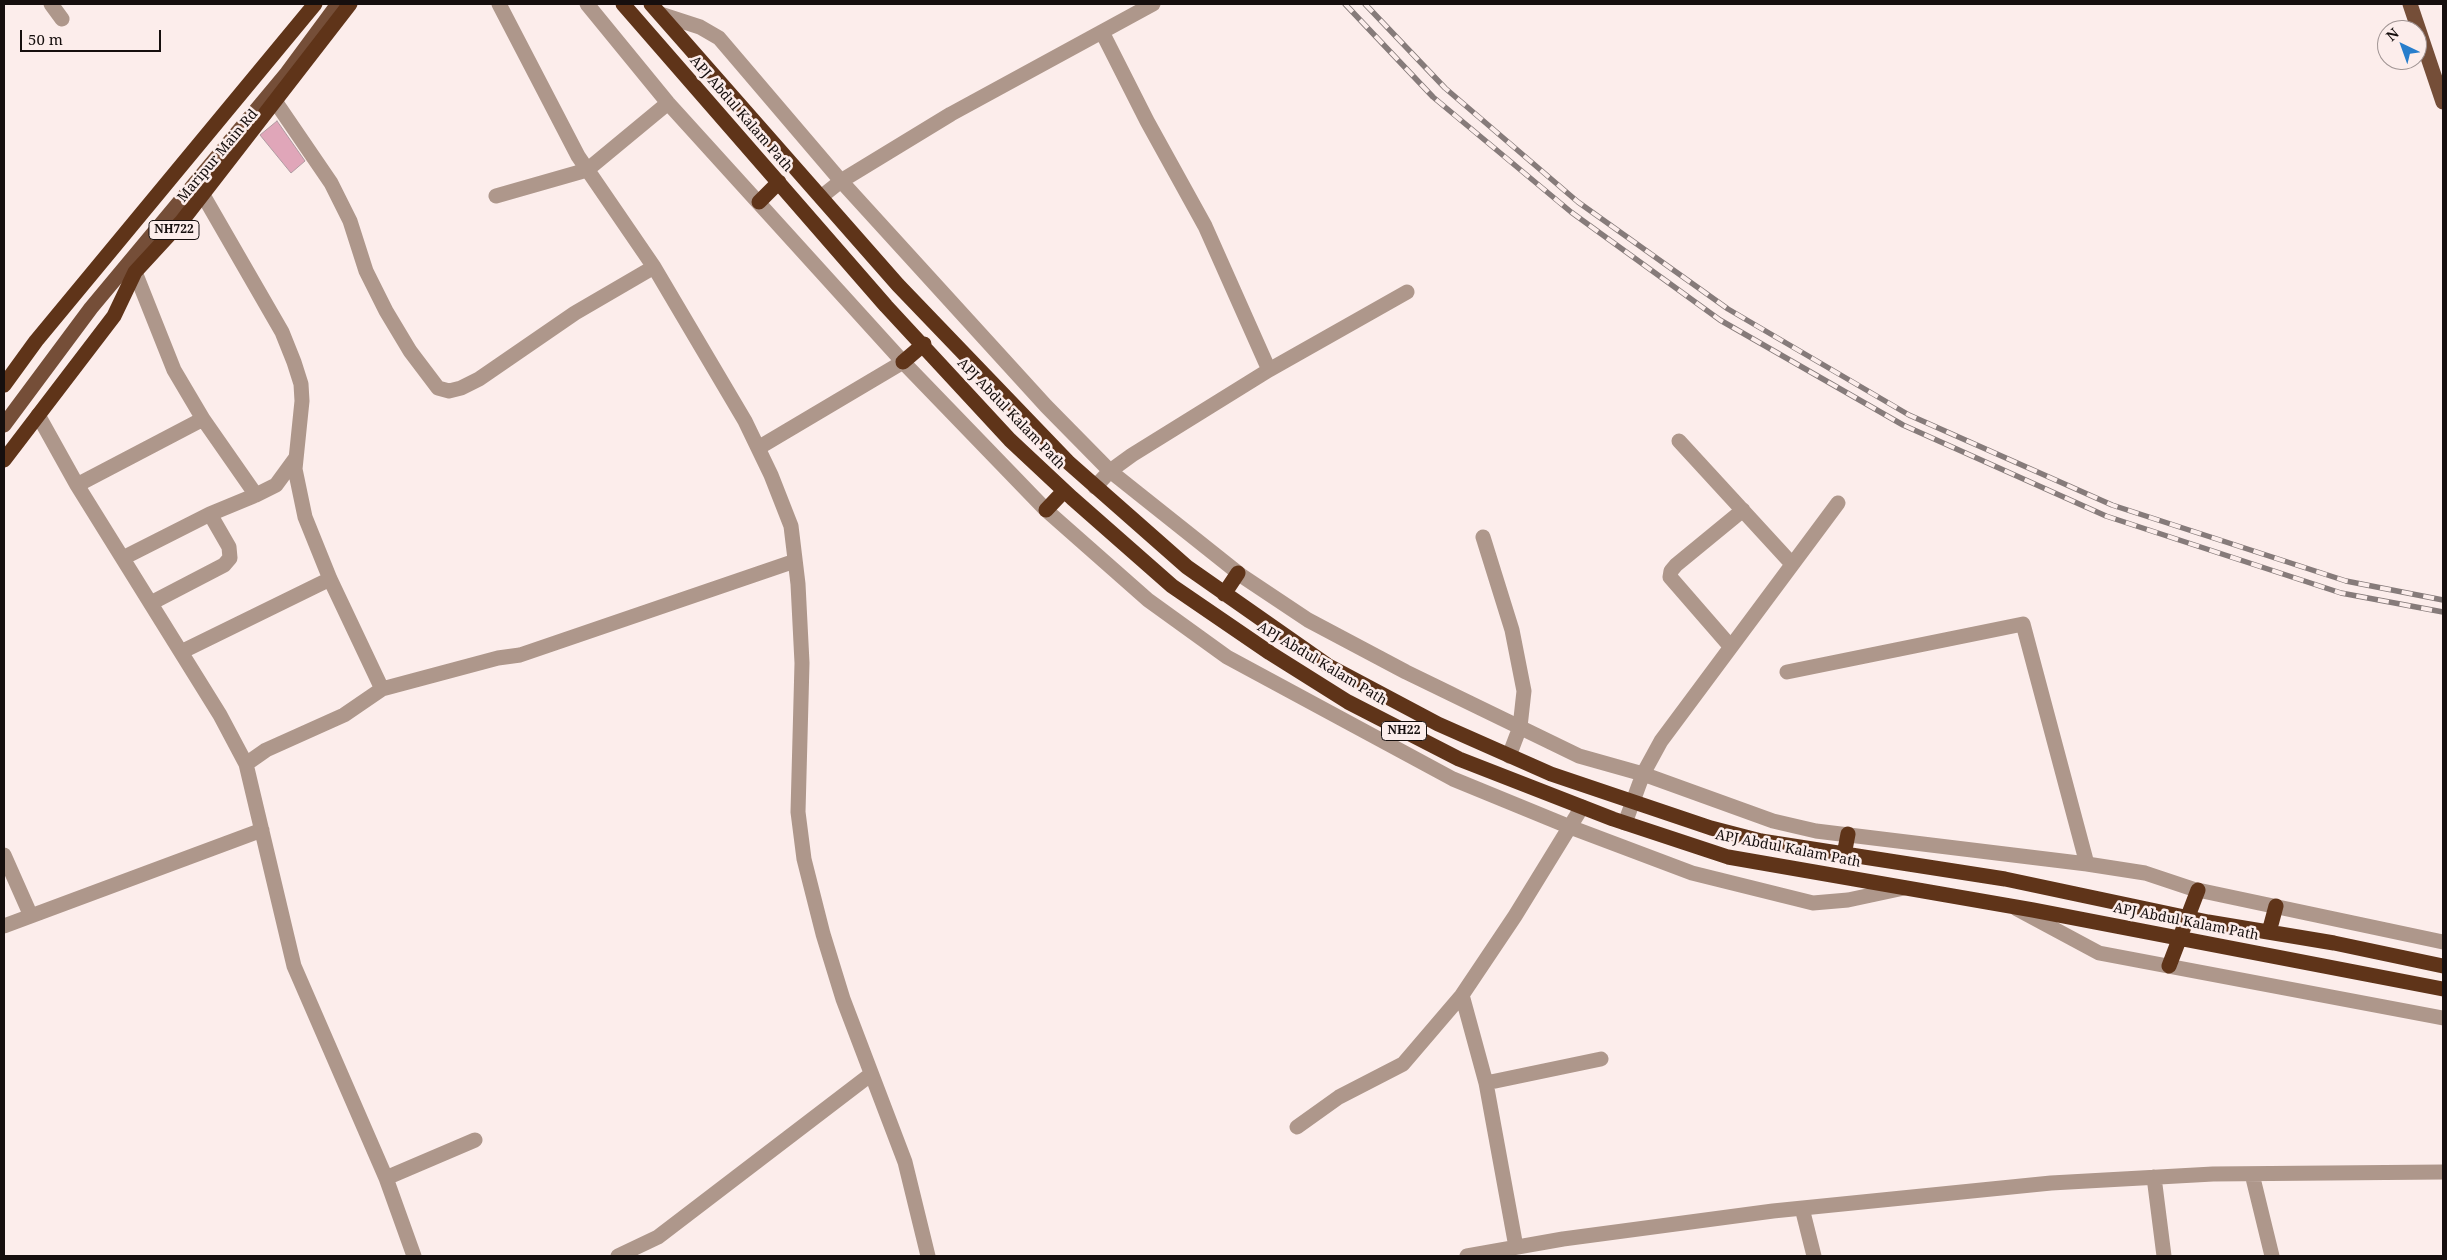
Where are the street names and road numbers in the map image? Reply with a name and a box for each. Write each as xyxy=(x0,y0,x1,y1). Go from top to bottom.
street label: APJ Abdul Kalam Path xyxy=(686,53,796,175)
street label: Maripur Main Rd xyxy=(174,106,262,206)
road number: NH722 xyxy=(149,220,199,240)
street label: APJ Abdul Kalam Path xyxy=(954,355,1068,473)
street label: APJ Abdul Kalam Path xyxy=(1254,619,1390,709)
road number: NH22 xyxy=(1382,721,1426,740)
street label: APJ Abdul Kalam Path xyxy=(1714,827,1862,871)
street label: APJ Abdul Kalam Path xyxy=(2112,900,2260,944)

